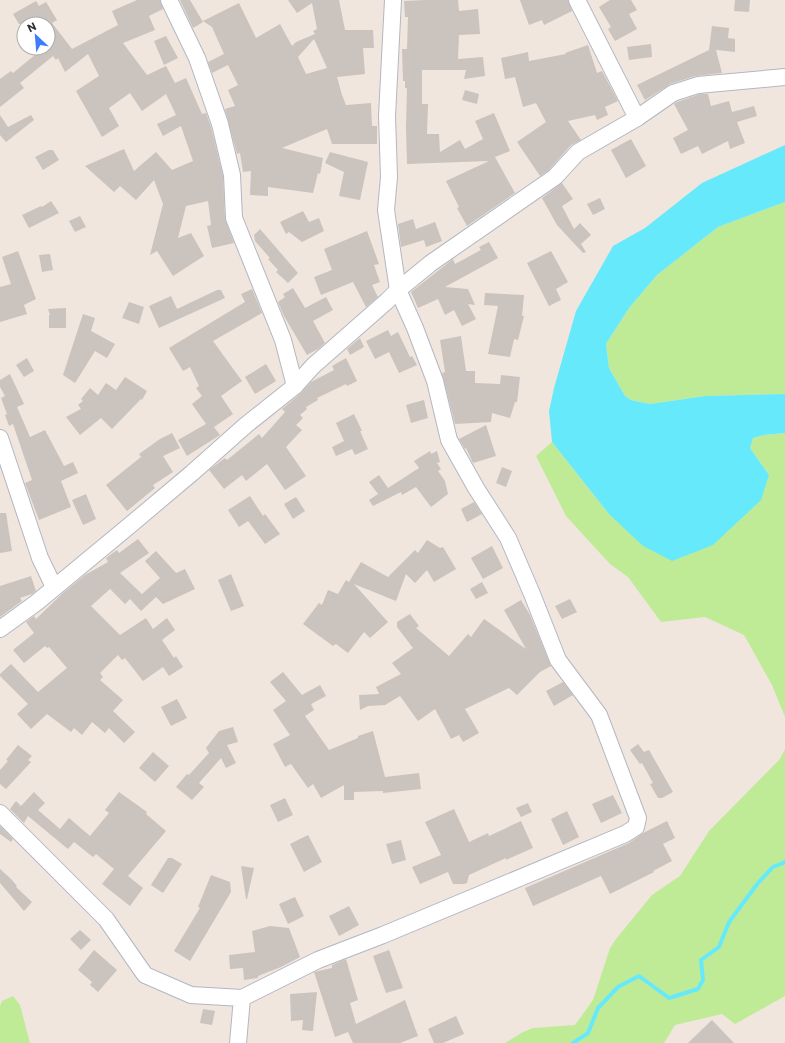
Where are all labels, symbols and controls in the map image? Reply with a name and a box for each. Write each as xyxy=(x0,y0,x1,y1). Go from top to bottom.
north arrow xyxy=(16,16,56,56)
text: N xyxy=(25,19,38,34)

